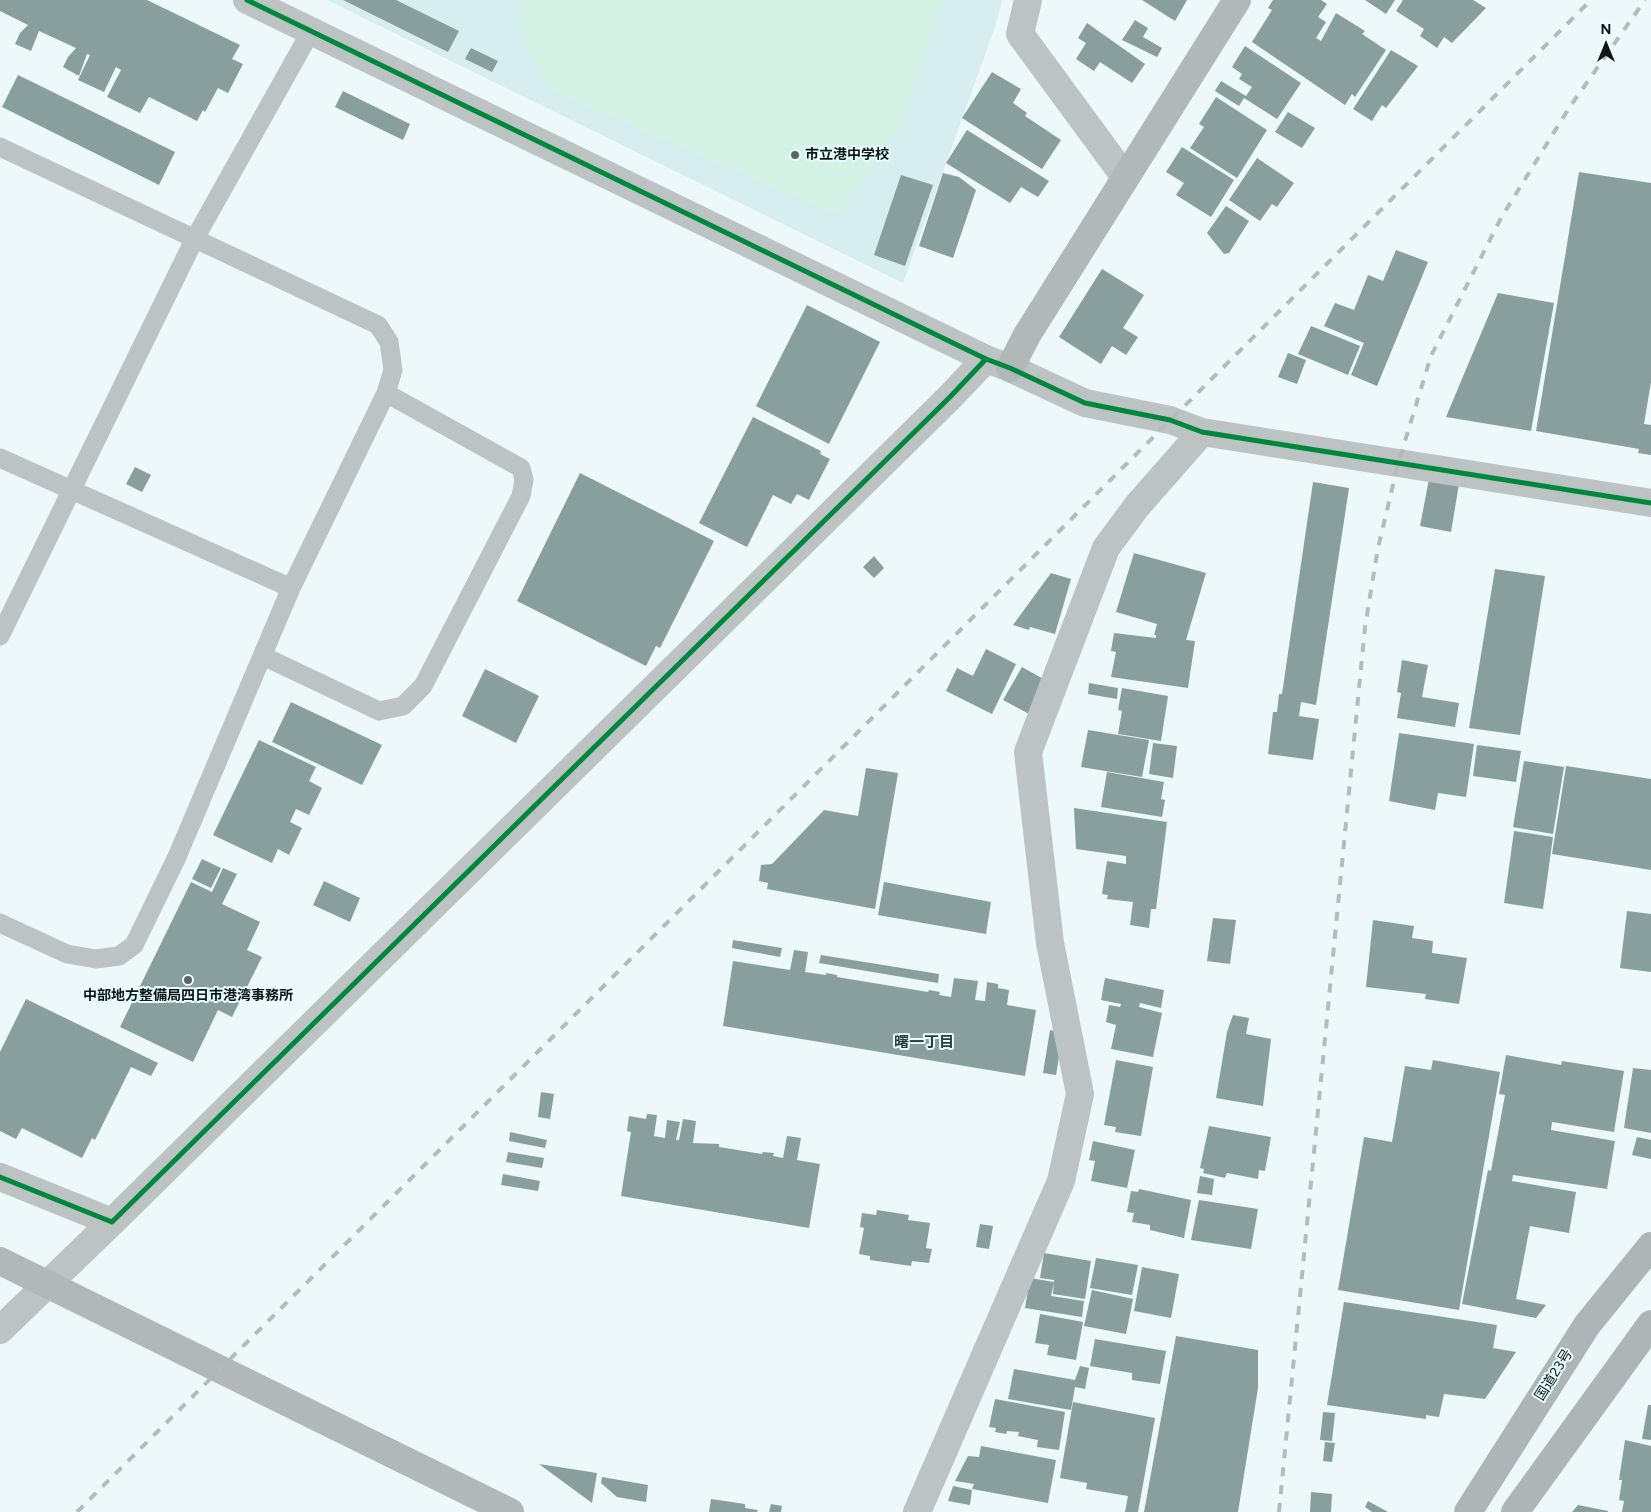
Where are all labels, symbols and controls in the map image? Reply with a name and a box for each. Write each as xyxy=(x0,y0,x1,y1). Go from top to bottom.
north arrow xyxy=(1581,20,1631,70)
text: N xyxy=(1601,21,1611,38)
place label: 市立港中学校 xyxy=(805,147,889,163)
marker: 市立港中学校 xyxy=(789,149,801,161)
marker: 中部地方整備局四日市港湾事務所 xyxy=(182,974,194,986)
place label: 中部地方整備局四日市港湾事務所 xyxy=(83,988,293,1004)
district label: 曙一丁目 xyxy=(894,1034,954,1052)
street label: 国道23号 xyxy=(1532,1346,1576,1404)

